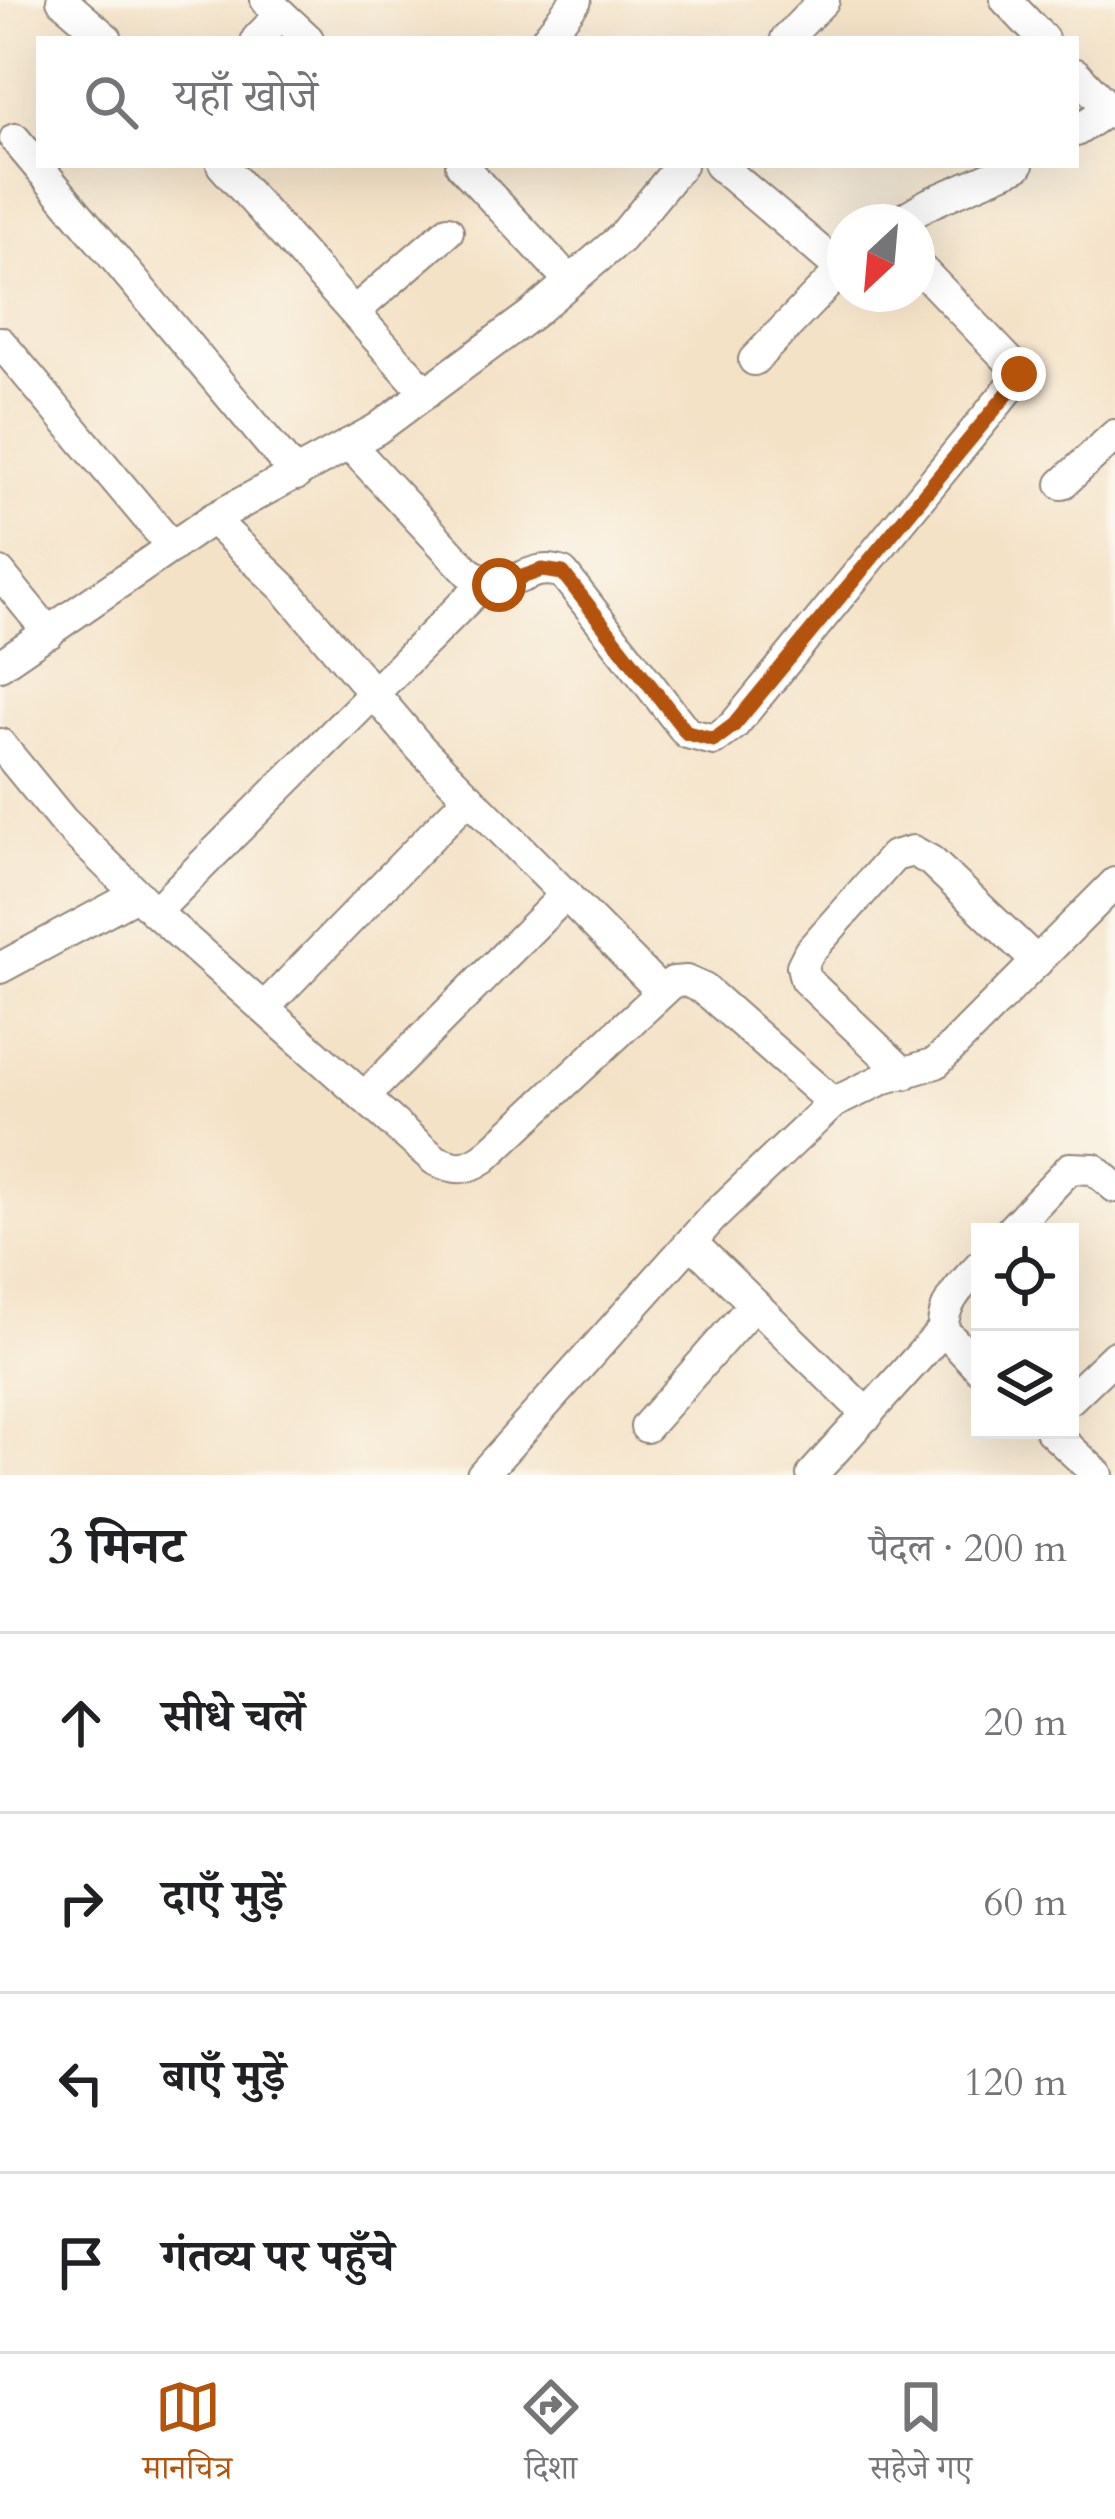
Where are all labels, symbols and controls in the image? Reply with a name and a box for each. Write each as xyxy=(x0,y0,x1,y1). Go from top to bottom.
search box xyxy=(36,36,1079,168)
text: यहाँ खोजें xyxy=(174,66,318,127)
icon: search xyxy=(78,69,144,135)
north arrow xyxy=(827,204,935,312)
route end xyxy=(992,347,1046,401)
route start xyxy=(472,558,526,612)
map controls xyxy=(971,1223,1079,1439)
button: locate xyxy=(971,1223,1079,1331)
button: layers xyxy=(971,1331,1079,1439)
text: 3 मिनट xyxy=(48,1512,184,1582)
text: पैदल · 200 m xyxy=(869,1522,1067,1575)
text: सीधे चलें xyxy=(162,1686,305,1747)
icon: ahead xyxy=(48,1690,114,1756)
text: 20 m xyxy=(984,1696,1067,1749)
text: दाएँ मुड़ें xyxy=(162,1866,284,1927)
icon: right xyxy=(48,1870,114,1936)
text: 60 m xyxy=(984,1876,1067,1929)
text: बाएँ मुड़ें xyxy=(162,2046,286,2107)
icon: left xyxy=(48,2050,114,2116)
text: 120 m xyxy=(964,2056,1067,2109)
text: गंतव्य पर पहुँचे xyxy=(162,2226,394,2287)
icon: arrive xyxy=(48,2230,114,2296)
tab: मानचित्र xyxy=(143,2374,232,2500)
tab: दिशा xyxy=(518,2374,584,2500)
tab: सहेजे गए xyxy=(869,2374,972,2500)

